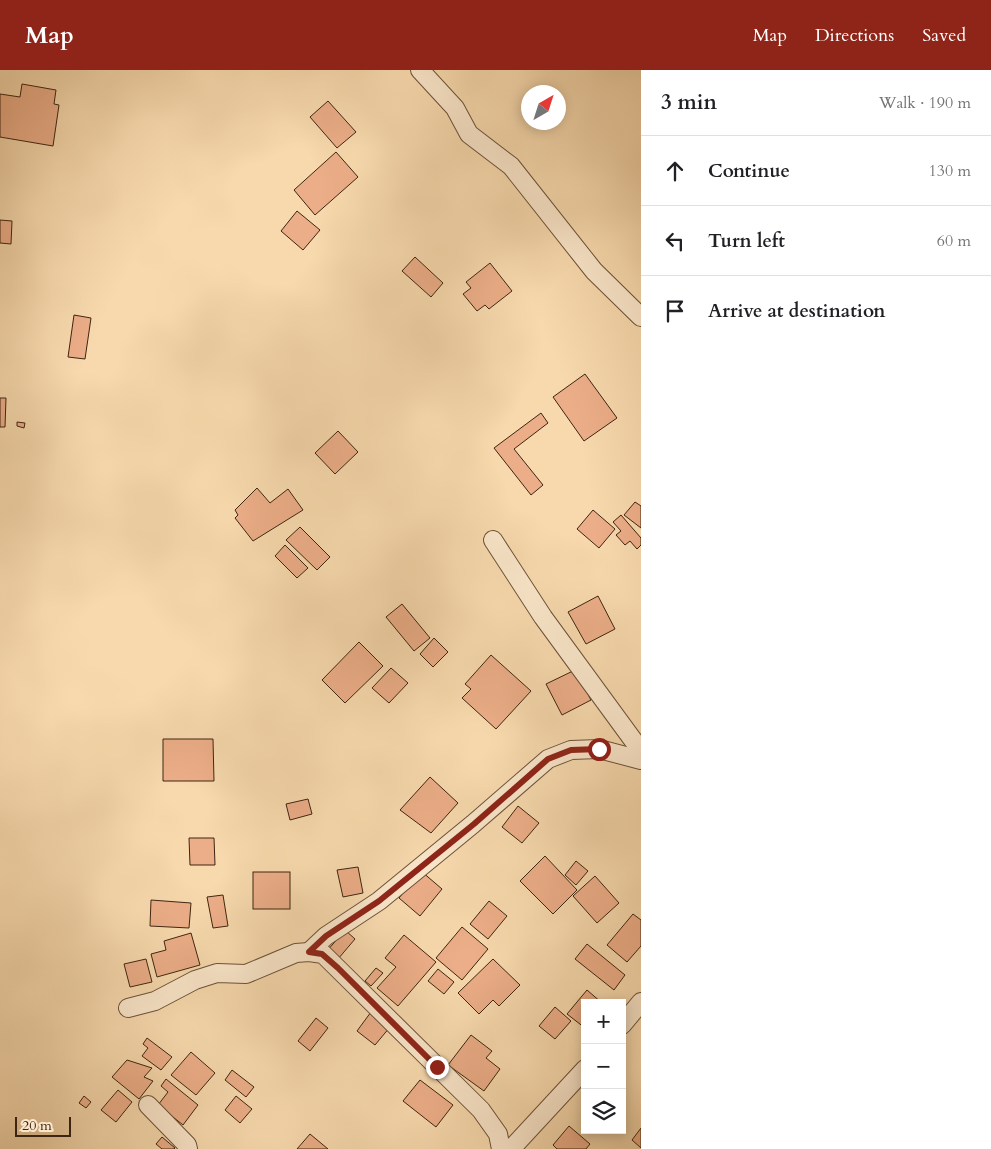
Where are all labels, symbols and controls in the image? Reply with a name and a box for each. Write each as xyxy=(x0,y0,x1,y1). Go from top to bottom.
text: Map xyxy=(25,19,74,52)
text: Map xyxy=(753,23,787,48)
text: Directions xyxy=(815,23,894,48)
text: Saved xyxy=(922,23,966,48)
north arrow xyxy=(521,85,566,130)
text: 3 min xyxy=(661,88,717,117)
text: Walk · 190 m xyxy=(879,92,971,114)
icon: ahead xyxy=(661,157,689,185)
text: Continue xyxy=(708,158,790,184)
text: 130 m xyxy=(929,160,971,182)
icon: left xyxy=(661,227,689,255)
text: Turn left xyxy=(708,228,785,254)
text: 60 m xyxy=(937,230,971,252)
icon: arrive xyxy=(661,297,689,325)
text: Arrive at destination xyxy=(708,298,885,324)
route start xyxy=(588,738,611,761)
map controls xyxy=(581,999,626,1134)
button: + xyxy=(581,999,626,1044)
button: − xyxy=(581,1044,626,1089)
route end xyxy=(426,1056,449,1079)
button: layers xyxy=(581,1089,626,1134)
scale bar xyxy=(15,1114,71,1137)
text: 20 m xyxy=(22,1116,52,1135)

